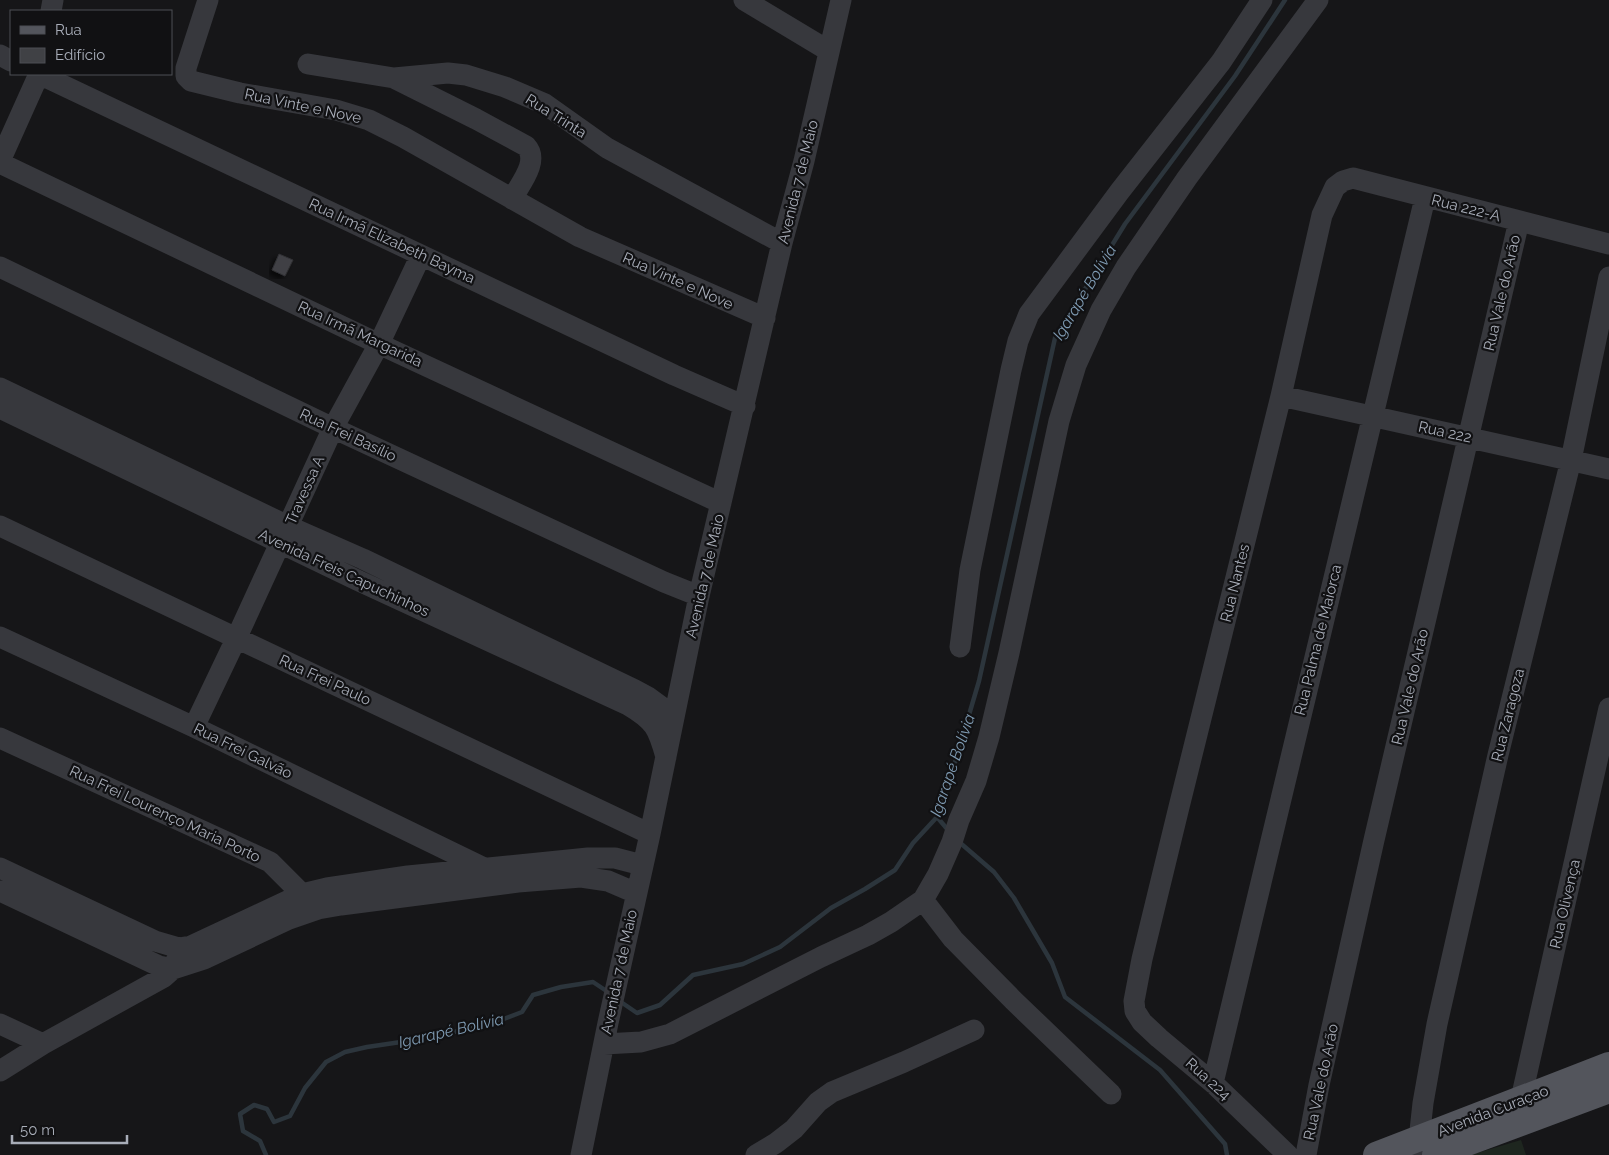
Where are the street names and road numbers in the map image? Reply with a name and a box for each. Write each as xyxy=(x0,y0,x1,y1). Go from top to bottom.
street label: Rua Vinte e Nove xyxy=(243,85,363,127)
street label: Rua Trinta xyxy=(522,90,590,142)
street label: Avenida 7 de Maio xyxy=(774,118,822,246)
street label: Rua 222-A xyxy=(1430,191,1502,225)
street label: Rua Irmã Elizabeth Bayma xyxy=(306,195,478,287)
street label: Rua Vale do Arão xyxy=(1480,233,1524,353)
street label: Rua Vinte e Nove xyxy=(620,249,736,313)
street label: Rua Irmã Margarida xyxy=(295,297,425,371)
street label: Rua Frei Basílio xyxy=(297,405,399,465)
street label: Rua 222 xyxy=(1417,418,1473,446)
street label: Travessa A xyxy=(282,453,328,527)
street label: Avenida 7 de Maio xyxy=(682,512,728,640)
street label: Avenida Freis Capuchinhos xyxy=(256,525,432,621)
street label: Rua Nantes xyxy=(1217,542,1253,624)
street label: Rua Palma de Maiorca xyxy=(1291,563,1345,717)
street label: Rua Vale do Arão xyxy=(1388,627,1432,747)
street label: Rua Frei Paulo xyxy=(276,651,374,709)
street label: Rua Zaragoza xyxy=(1488,667,1528,763)
street label: Rua Frei Galvão xyxy=(191,719,295,783)
street label: Rua Frei Lourenço Maria Porto xyxy=(67,762,263,866)
street label: Rua Olivença xyxy=(1546,858,1584,950)
street label: Avenida 7 de Maio xyxy=(597,908,641,1036)
street label: Rua Vale do Arão xyxy=(1300,1022,1342,1142)
street label: Rua 224 xyxy=(1182,1054,1234,1104)
street label: Avenida Curaçao xyxy=(1435,1082,1551,1140)

